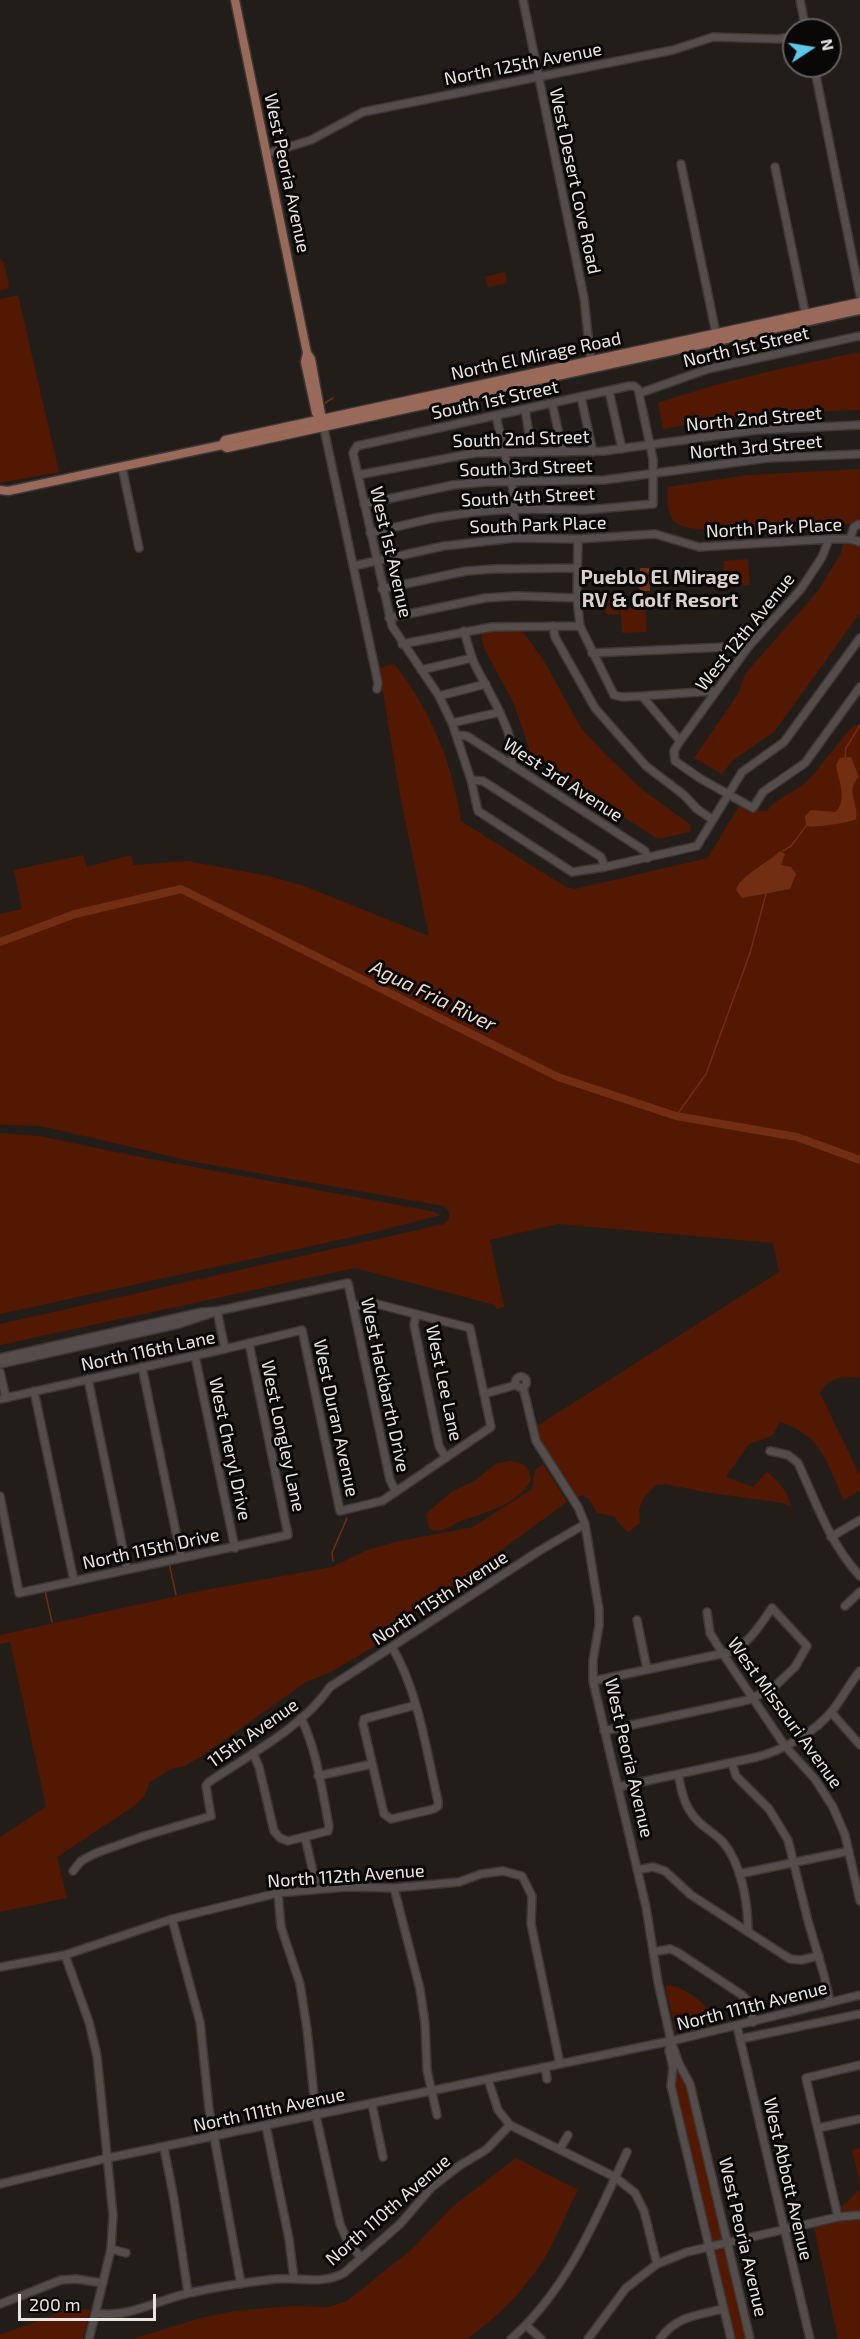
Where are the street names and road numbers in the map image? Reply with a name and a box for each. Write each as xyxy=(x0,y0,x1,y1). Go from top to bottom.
street label: North 125th Avenue xyxy=(442,38,604,90)
street label: West Desert Cove Road xyxy=(545,86,605,276)
street label: West Peoria Avenue xyxy=(260,91,314,255)
street label: North 1st Street xyxy=(681,322,811,372)
street label: North El Mirage Road xyxy=(449,327,623,385)
street label: South 1st Street xyxy=(430,376,560,424)
street label: North 2nd Street xyxy=(685,402,823,436)
street label: South 2nd Street xyxy=(452,426,590,452)
street label: North 3rd Street xyxy=(689,430,823,464)
street label: South 3rd Street xyxy=(459,455,593,481)
street label: South 4th Street xyxy=(460,483,596,511)
street label: West 1st Avenue xyxy=(365,484,417,620)
street label: South Park Place xyxy=(469,512,607,538)
street label: North Park Place xyxy=(705,514,843,542)
street label: West 12th Avenue xyxy=(691,569,799,695)
street label: West 3rd Avenue xyxy=(499,733,627,827)
street label: West Hackbarth Drive xyxy=(356,1296,414,1474)
street label: West Lee Lane xyxy=(421,1323,467,1443)
street label: North 116th Lane xyxy=(79,1326,217,1376)
street label: West Duran Avenue xyxy=(309,1337,363,1499)
street label: West Longley Lane xyxy=(256,1358,310,1514)
street label: West Cheryl Drive xyxy=(204,1376,256,1522)
street label: North 115th Drive xyxy=(81,1524,221,1574)
street label: North 115th Avenue xyxy=(368,1546,512,1650)
street label: West Missouri Avenue xyxy=(723,1633,847,1793)
street label: West Peoria Avenue xyxy=(600,1676,658,1840)
street label: 115th Avenue xyxy=(204,1694,302,1772)
street label: North 112th Avenue xyxy=(267,1860,425,1892)
street label: North 111th Avenue xyxy=(674,1977,830,2035)
street label: North 111th Avenue xyxy=(191,2083,347,2137)
street label: West Abbott Avenue xyxy=(759,2096,817,2262)
street label: North 110th Avenue xyxy=(321,2150,455,2270)
street label: West Peoria Avenue xyxy=(714,2155,772,2319)

